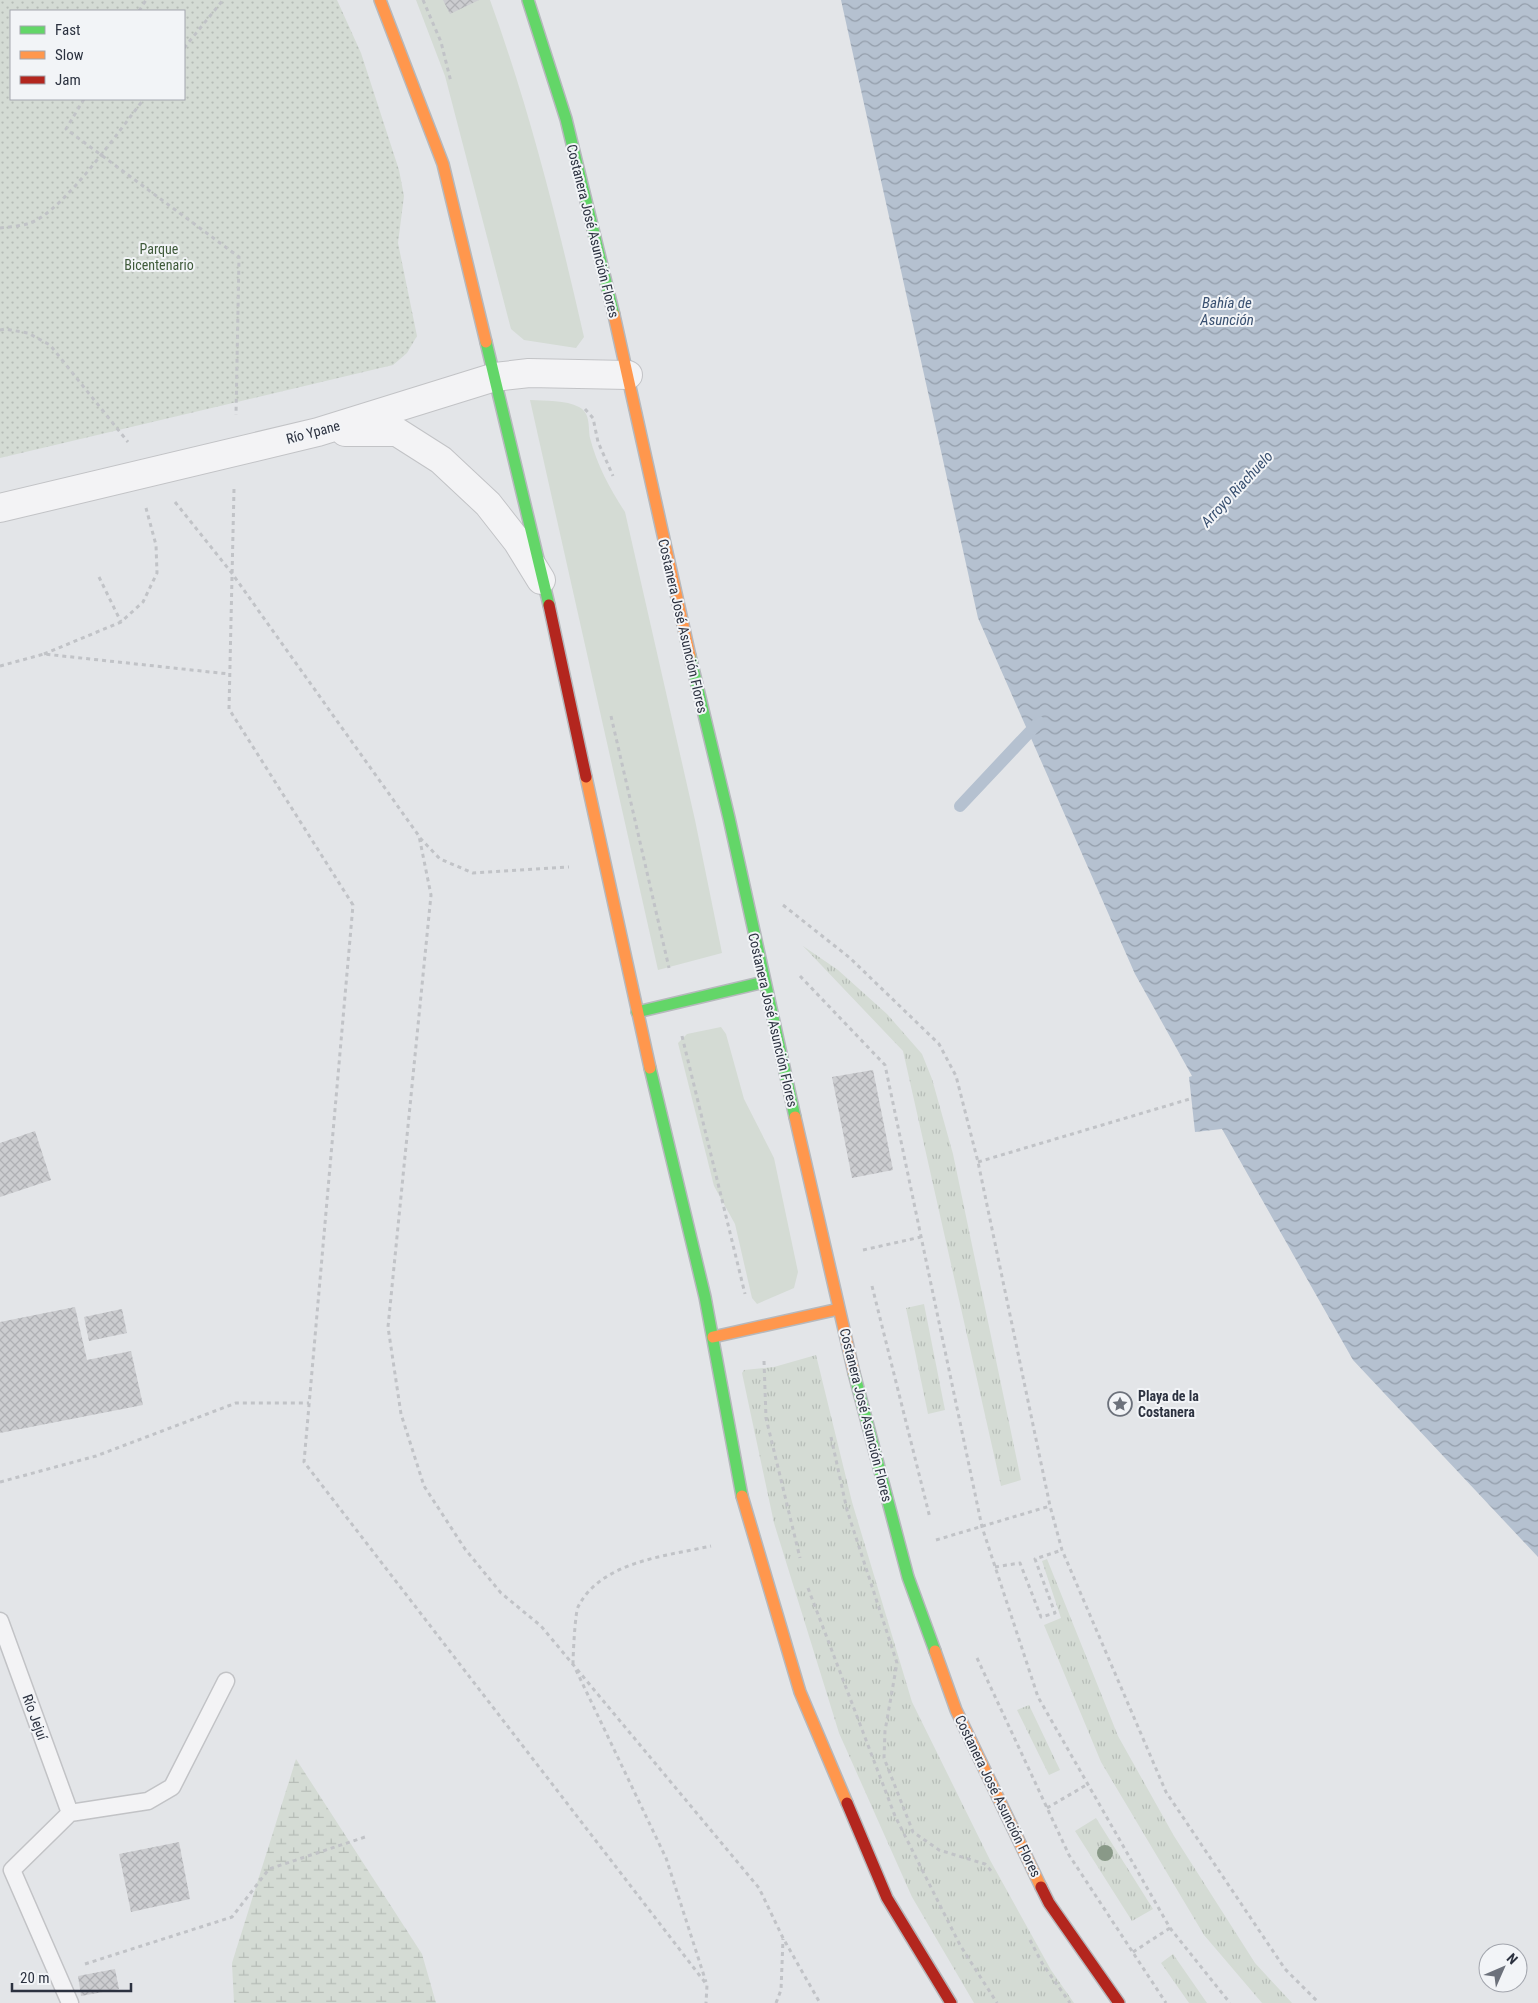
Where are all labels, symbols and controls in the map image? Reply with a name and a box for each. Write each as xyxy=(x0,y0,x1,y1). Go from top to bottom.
legend xyxy=(10,10,185,100)
text: Fast xyxy=(55,21,80,39)
text: Slow xyxy=(55,46,84,64)
text: Jam xyxy=(55,71,81,89)
street label: Costanera José Asunción Flores xyxy=(564,143,622,319)
park label: Parque Bicentenario xyxy=(124,241,194,273)
water label: Bahía de Asunción xyxy=(1199,294,1254,329)
street label: Río Ypane xyxy=(284,417,342,447)
water label: Arroyo Riachuelo xyxy=(1197,447,1277,531)
street label: Costanera José Asunción Flores xyxy=(655,537,711,715)
street label: Costanera José Asunción Flores xyxy=(745,931,801,1109)
street label: Costanera José Asunción Flores xyxy=(837,1327,895,1503)
place label: Playa de la Costanera xyxy=(1138,1388,1199,1420)
place icon: Playa de la Costanera xyxy=(1107,1391,1133,1417)
street label: Río Jejuí xyxy=(19,1692,51,1743)
street label: Costanera José Asunción Flores xyxy=(952,1712,1044,1880)
north arrow xyxy=(1478,1943,1528,1993)
text: N xyxy=(1504,1950,1521,1967)
scale bar xyxy=(12,1960,131,1992)
text: 20 m xyxy=(20,1969,50,1987)

